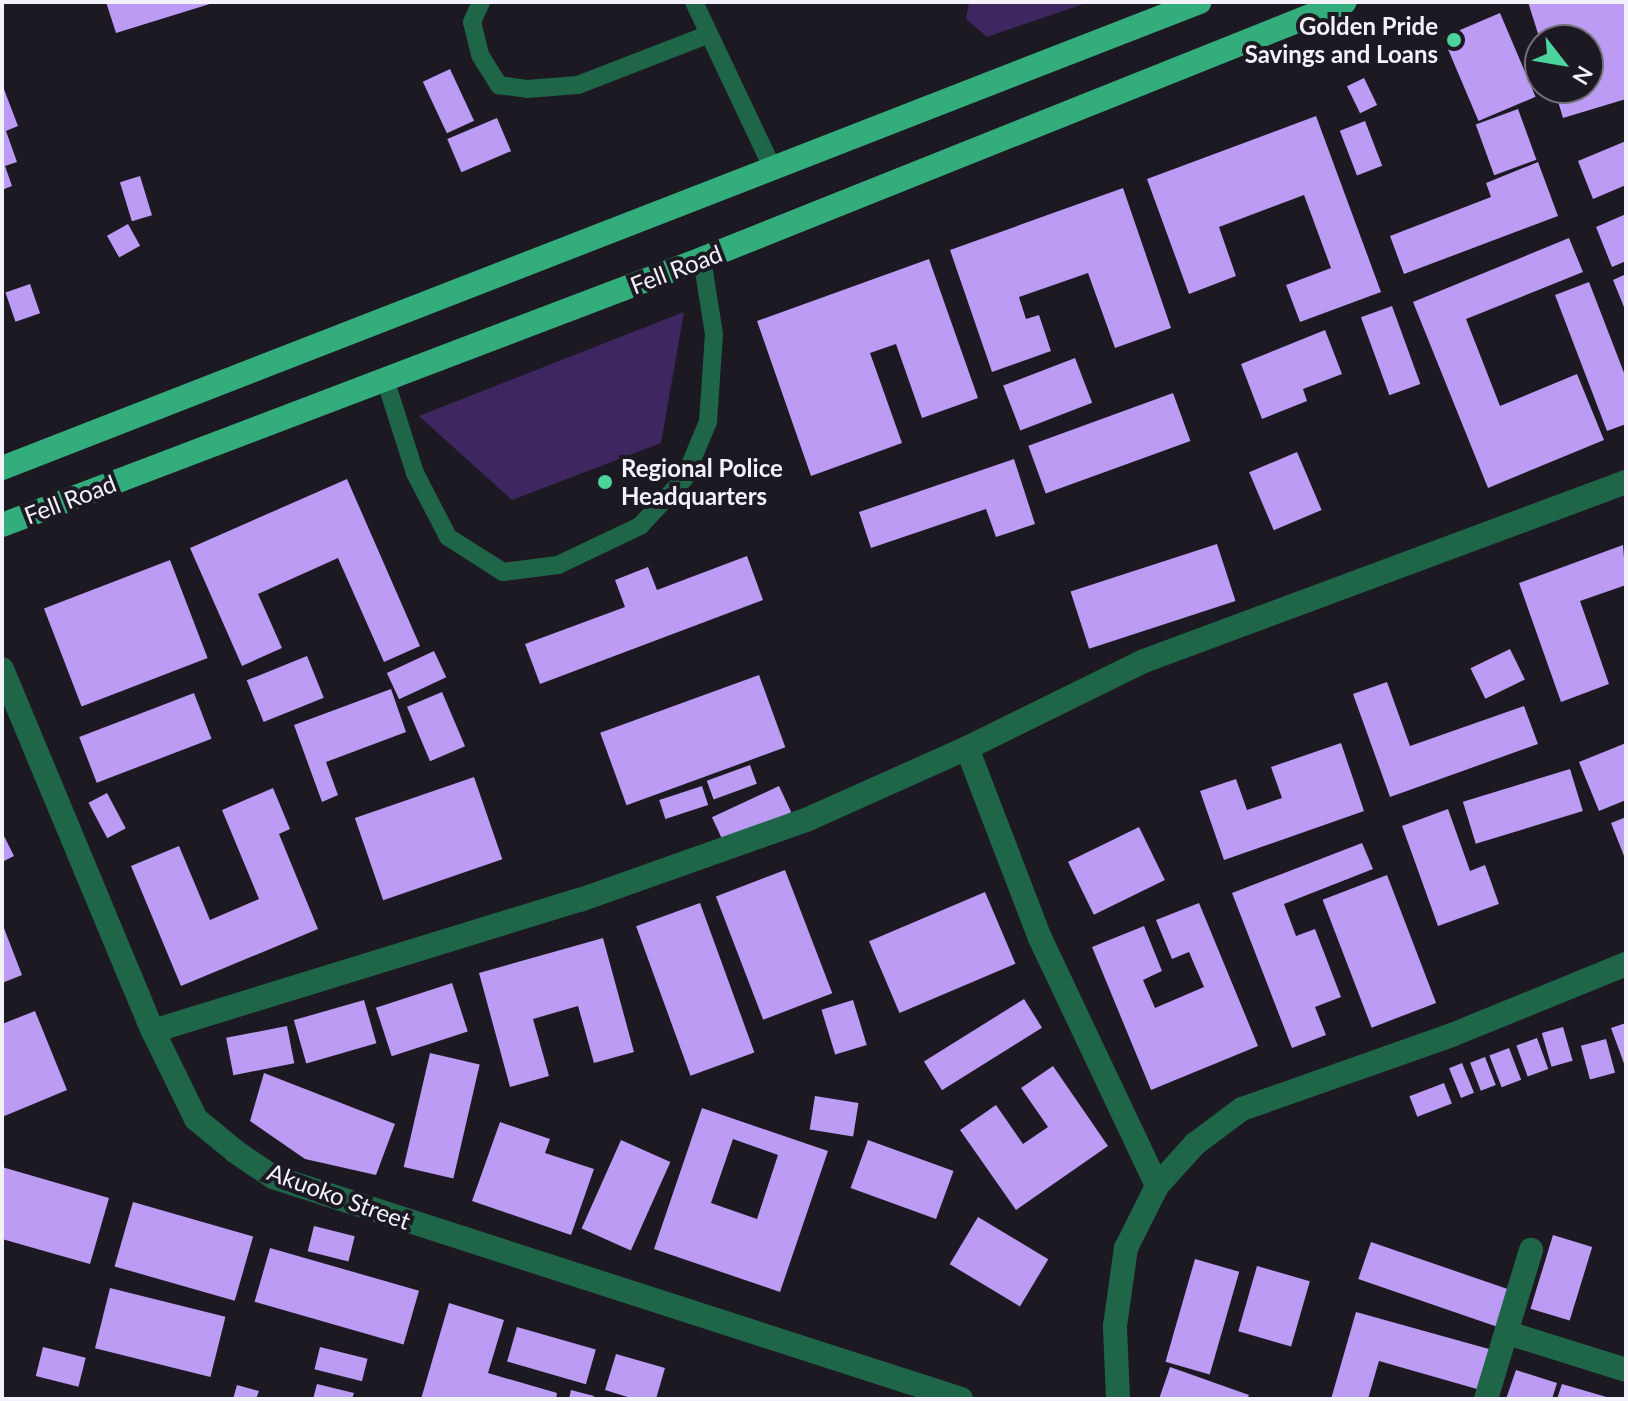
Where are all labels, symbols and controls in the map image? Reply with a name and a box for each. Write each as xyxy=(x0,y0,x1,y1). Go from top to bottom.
place label: Golden Pride Savings and Loans xyxy=(1245,12,1438,68)
north arrow xyxy=(1524,24,1604,104)
marker: Golden Pride Savings and Loans xyxy=(1445,31,1463,49)
text: N xyxy=(1567,61,1599,90)
street label: Fell Road xyxy=(626,238,726,300)
place label: Regional Police Headquarters xyxy=(621,454,783,510)
street label: Fell Road xyxy=(20,468,120,530)
marker: Regional Police Headquarters xyxy=(596,473,614,491)
street label: Akuoko Street xyxy=(264,1157,414,1235)

